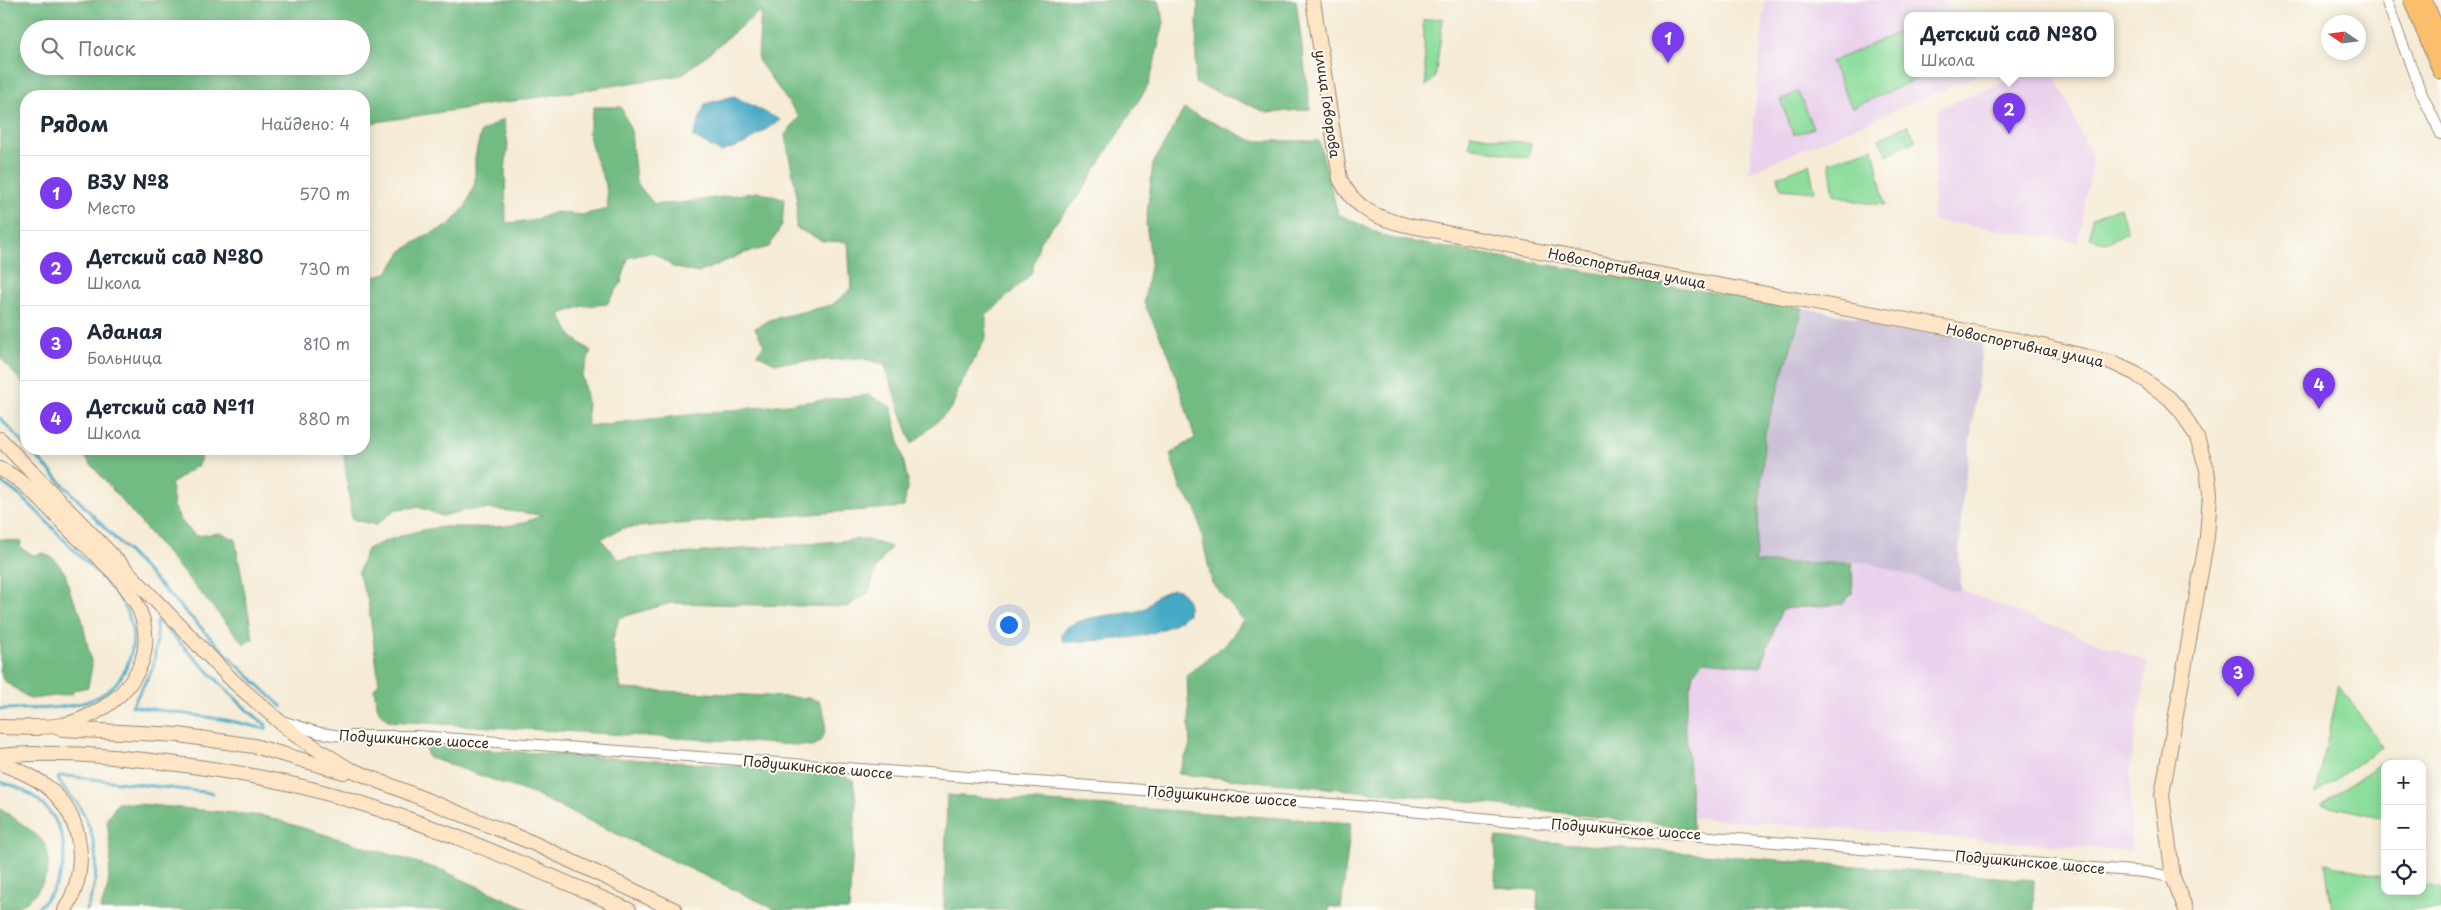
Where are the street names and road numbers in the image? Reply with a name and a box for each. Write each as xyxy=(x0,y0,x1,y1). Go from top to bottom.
street label: улица Говорова xyxy=(1310,49,1346,160)
street label: Новоспортивная улица xyxy=(1546,242,1708,294)
street label: Новоспортивная улица xyxy=(1944,318,2106,372)
street label: Подушкинское шоссе xyxy=(338,725,490,753)
street label: Подушкинское шоссе xyxy=(742,750,894,784)
street label: Подушкинское шоссе xyxy=(1146,780,1298,812)
street label: Подушкинское шоссе xyxy=(1550,813,1702,845)
street label: Подушкинское шоссе xyxy=(1954,845,2106,879)

